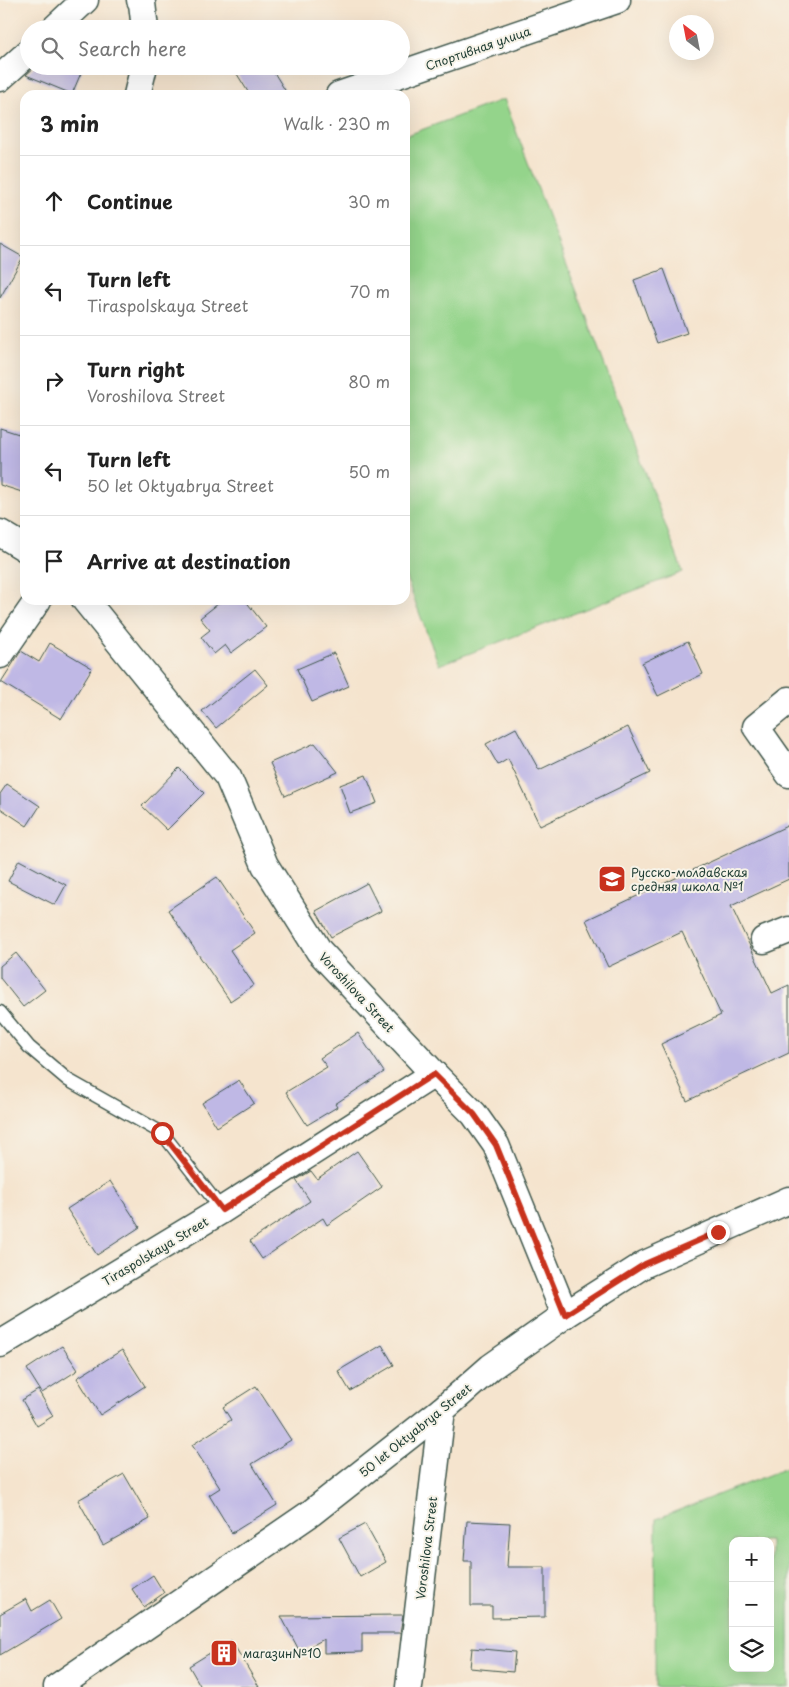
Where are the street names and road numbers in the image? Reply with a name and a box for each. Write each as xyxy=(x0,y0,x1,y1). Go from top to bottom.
street label: Спортивная улица xyxy=(423,21,533,74)
street label: Voroshilova Street xyxy=(315,948,399,1036)
street label: Tiraspolskaya Street xyxy=(99,1212,212,1290)
street label: 50 let Oktyabrya Street xyxy=(355,1379,475,1481)
street label: Voroshilova Street xyxy=(411,1495,441,1600)

